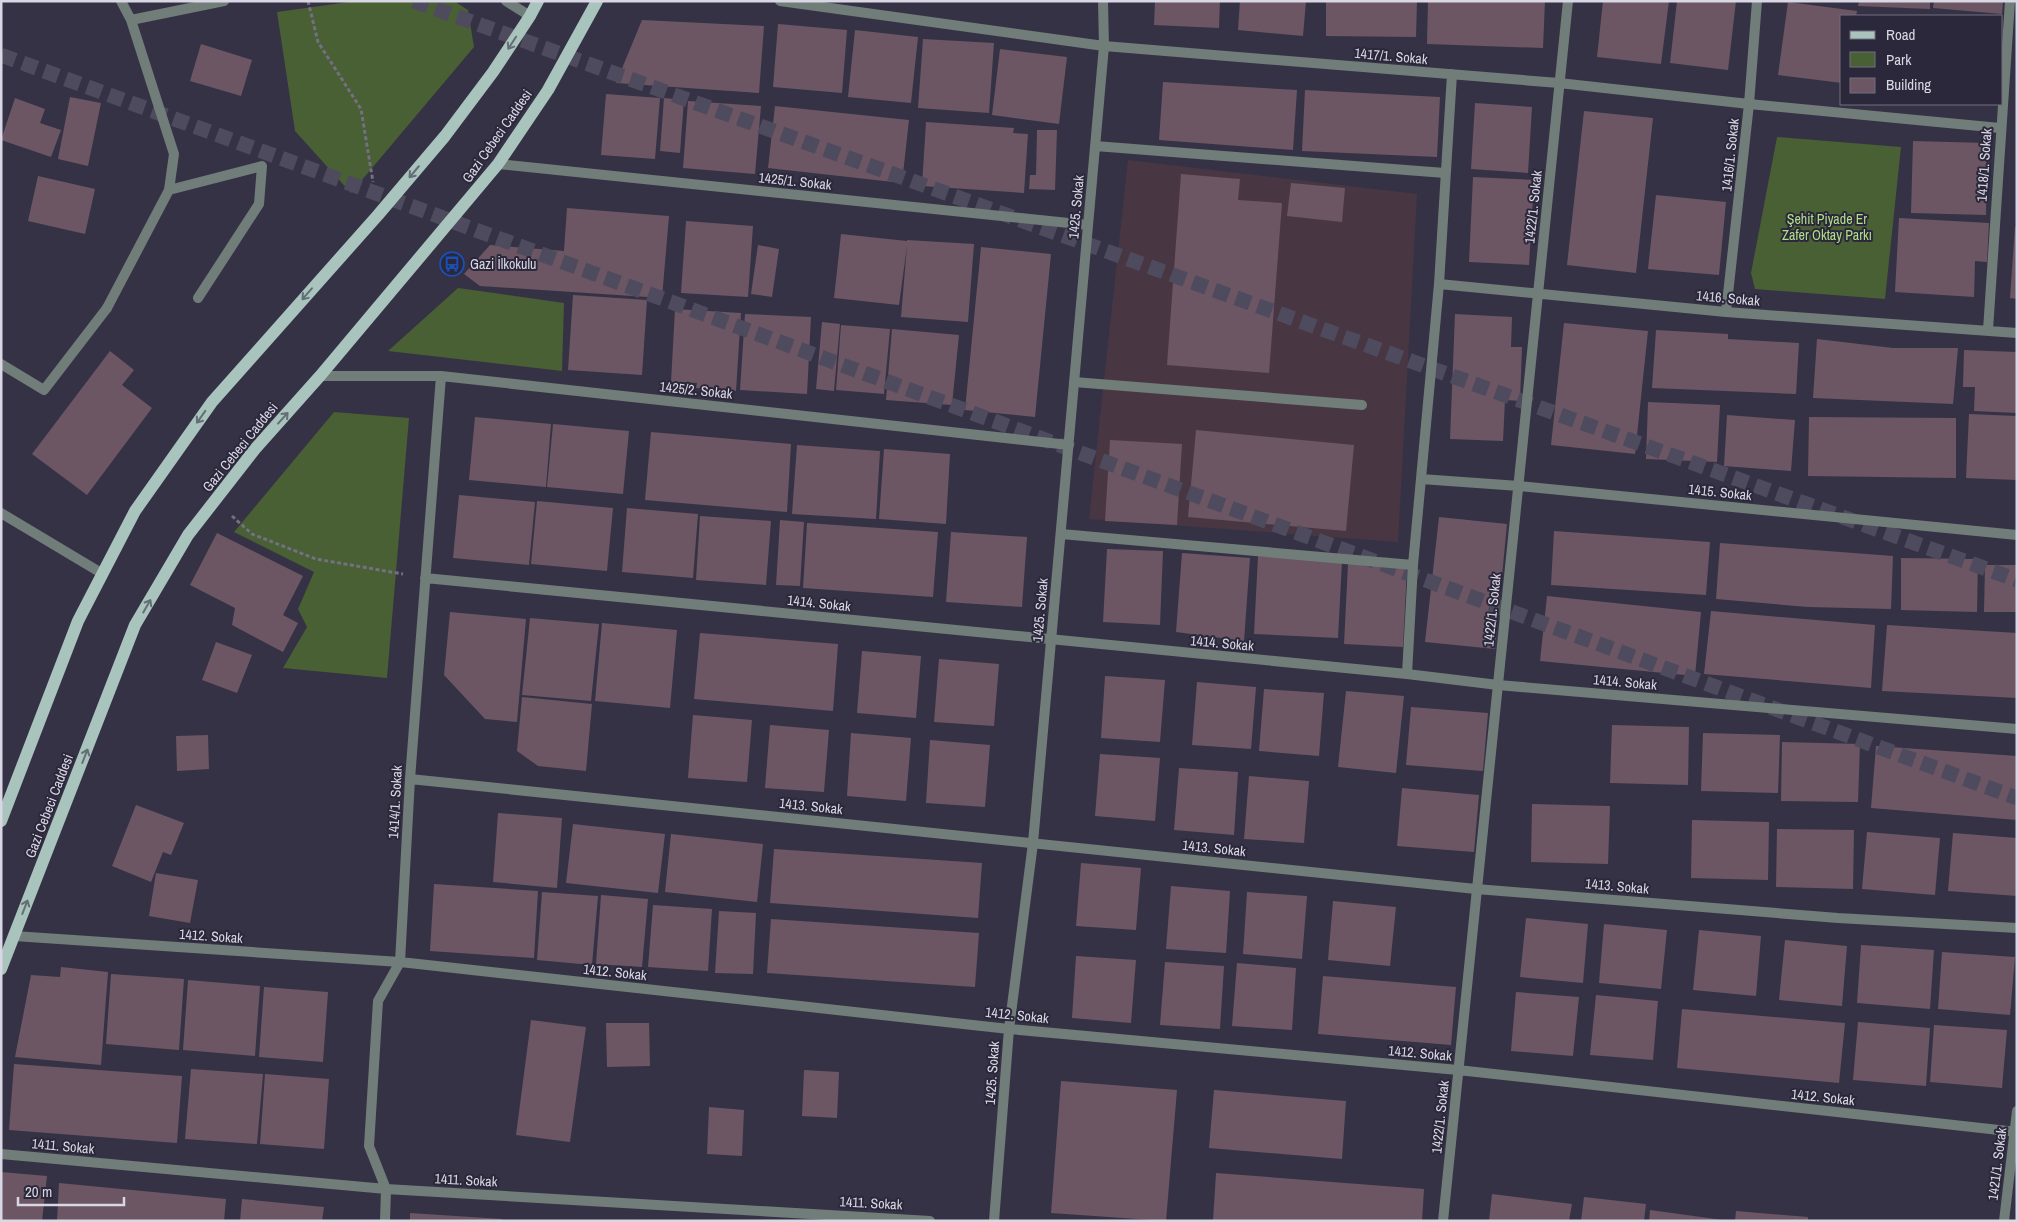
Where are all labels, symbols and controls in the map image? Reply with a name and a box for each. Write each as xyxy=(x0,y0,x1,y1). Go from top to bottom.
legend xyxy=(1840,15,2003,105)
text: Road xyxy=(1886,24,1915,45)
one-way arrow xyxy=(507,36,518,50)
street label: 1417/1. Sokak xyxy=(1354,44,1429,68)
text: Park xyxy=(1886,49,1912,70)
text: Building xyxy=(1886,74,1931,95)
street label: Gazi Cebeci Caddesi xyxy=(458,86,536,186)
street label: 1416/1. Sokak xyxy=(1717,117,1743,192)
street label: 1418/1. Sokak xyxy=(1972,128,1996,202)
one-way arrow xyxy=(409,166,420,179)
street label: 1425/1. Sokak xyxy=(758,168,833,194)
street label: 1422/1. Sokak xyxy=(1520,169,1546,244)
street label: 1425. Sokak xyxy=(1064,174,1088,240)
park label: Şehit Piyade Er Zafer Oktay Parkı xyxy=(1782,210,1872,244)
bus stop icon: Gazi İlkokulu xyxy=(439,251,465,277)
place label: Gazi İlkokulu xyxy=(470,255,536,273)
street label: 1416. Sokak xyxy=(1695,286,1761,310)
one-way arrow xyxy=(302,287,313,300)
street label: 1425/2. Sokak xyxy=(659,377,734,403)
street label: Gazi Cebeci Caddesi xyxy=(198,399,282,495)
one-way arrow xyxy=(196,410,206,424)
one-way arrow xyxy=(277,412,288,425)
street label: 1415. Sokak xyxy=(1687,480,1753,504)
street label: 1422/1. Sokak xyxy=(1479,572,1505,647)
street label: 1425. Sokak xyxy=(1028,577,1052,643)
street label: 1414. Sokak xyxy=(786,591,852,615)
one-way arrow xyxy=(142,599,152,613)
street label: 1414. Sokak xyxy=(1189,631,1255,655)
street label: 1414. Sokak xyxy=(1592,670,1658,694)
one-way arrow xyxy=(80,749,90,764)
street label: Gazi Cebeci Caddesi xyxy=(21,752,77,860)
street label: 1414/1. Sokak xyxy=(384,765,406,839)
street label: 1413. Sokak xyxy=(778,794,844,818)
street label: 1413. Sokak xyxy=(1181,836,1247,860)
street label: 1413. Sokak xyxy=(1584,874,1650,898)
one-way arrow xyxy=(21,900,31,915)
street label: 1412. Sokak xyxy=(179,925,244,947)
street label: 1412. Sokak xyxy=(582,960,648,984)
street label: 1412. Sokak xyxy=(984,1003,1050,1027)
street label: 1425. Sokak xyxy=(981,1040,1003,1105)
street label: 1412. Sokak xyxy=(1387,1041,1453,1065)
street label: 1422/1. Sokak xyxy=(1427,1079,1453,1154)
street label: 1412. Sokak xyxy=(1790,1085,1856,1109)
street label: 1421/1. Sokak xyxy=(1984,1126,2010,1202)
street label: 1411. Sokak xyxy=(31,1134,95,1158)
street label: 1411. Sokak xyxy=(434,1169,498,1191)
scale bar xyxy=(18,1174,124,1206)
text: 20 m xyxy=(25,1181,52,1202)
street label: 1411. Sokak xyxy=(839,1192,903,1214)

